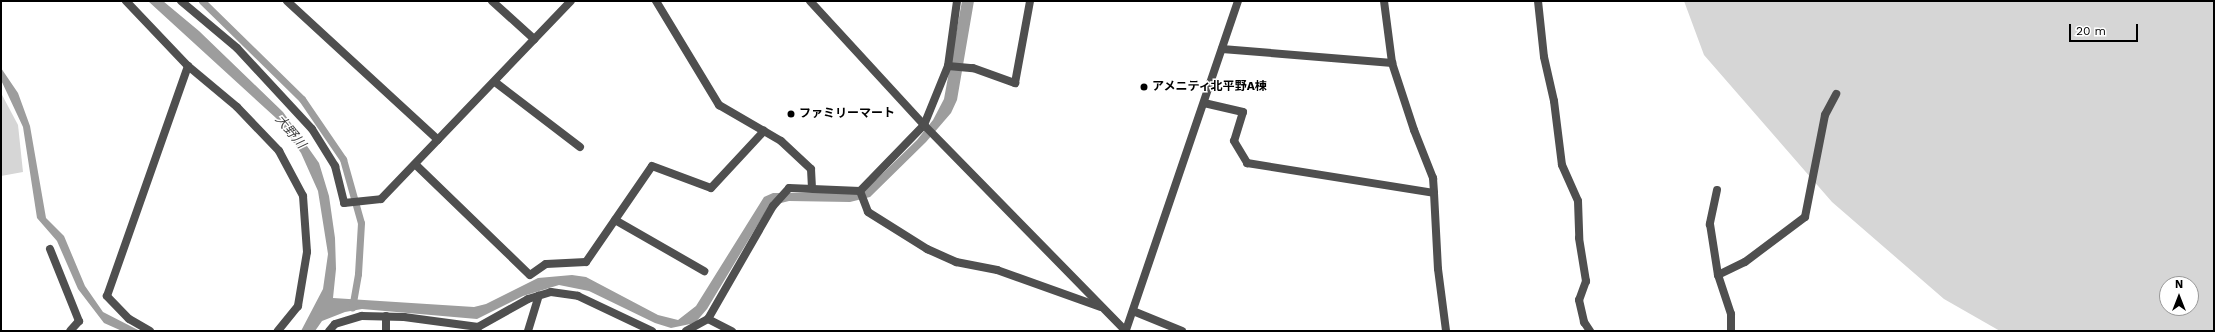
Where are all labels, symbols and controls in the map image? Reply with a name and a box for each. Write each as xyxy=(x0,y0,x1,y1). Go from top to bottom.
scale bar xyxy=(2071,16,2140,42)
text: 20 m xyxy=(2076,24,2106,38)
place label: アメニティ北平野A棟 xyxy=(1152,80,1268,94)
marker: アメニティ北平野A棟 xyxy=(1139,82,1149,92)
place label: ファミリーマート xyxy=(799,107,895,121)
marker: ファミリーマート xyxy=(786,109,796,119)
water label: 大野川 xyxy=(271,112,309,152)
north arrow xyxy=(2159,276,2199,316)
text: N xyxy=(2175,278,2183,291)

